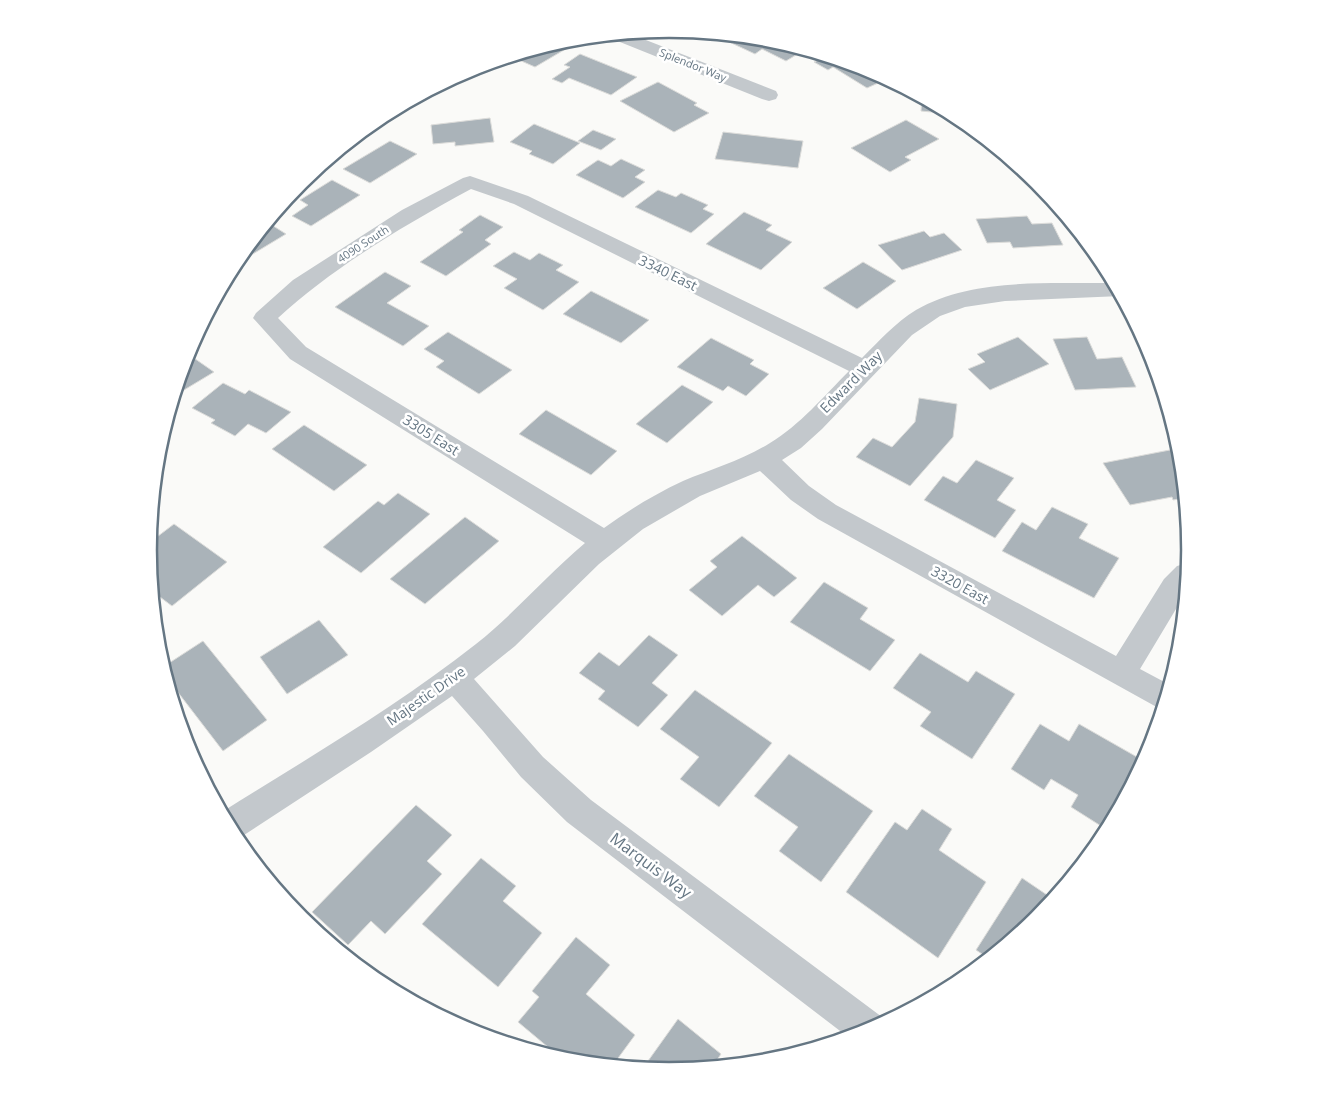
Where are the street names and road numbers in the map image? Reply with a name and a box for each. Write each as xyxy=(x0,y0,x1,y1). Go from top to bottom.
street label: Splendor Way xyxy=(657,44,729,85)
street label: 4090 South xyxy=(334,221,391,266)
street label: 3340 East xyxy=(636,250,701,295)
street label: Edward Way xyxy=(815,346,887,417)
street label: 3305 East xyxy=(400,410,463,459)
street label: 3320 East xyxy=(928,561,992,608)
street label: Majestic Drive xyxy=(383,661,469,730)
street label: Marquis Way xyxy=(606,827,697,904)

